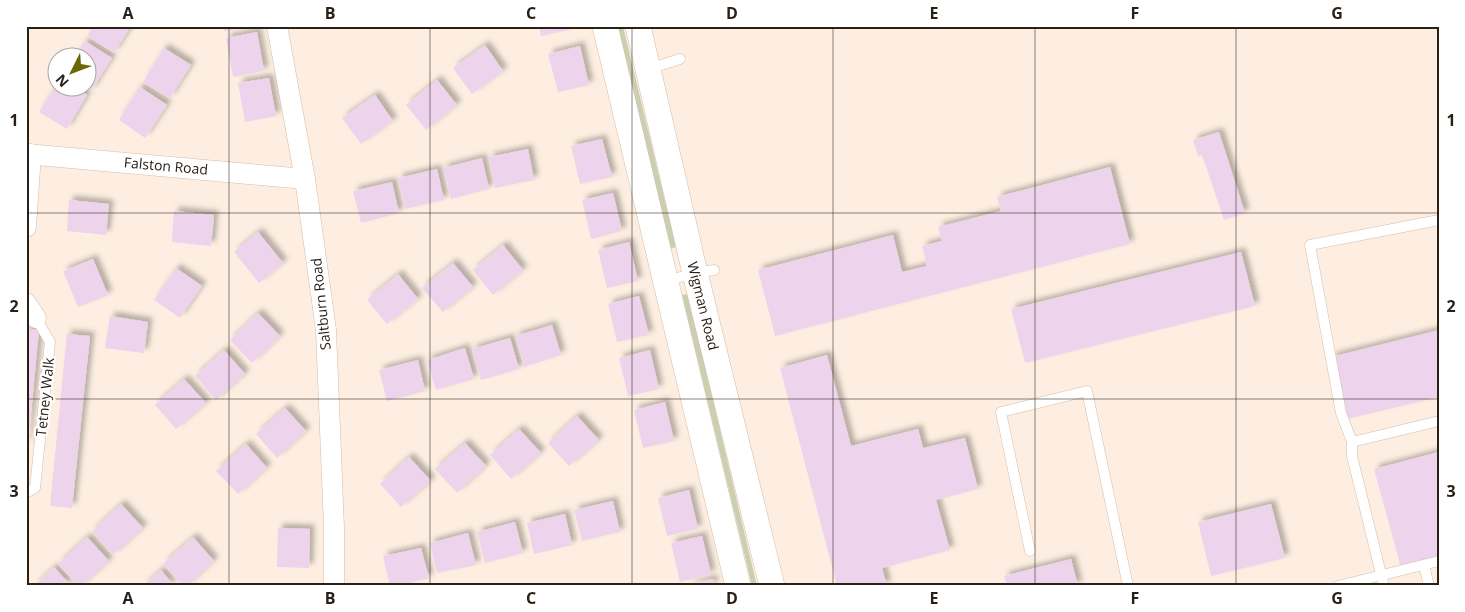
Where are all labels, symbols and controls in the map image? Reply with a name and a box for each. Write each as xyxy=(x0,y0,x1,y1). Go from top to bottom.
text: A xyxy=(122,2,134,24)
text: B xyxy=(325,2,335,24)
text: C xyxy=(526,2,536,24)
text: D xyxy=(726,2,738,24)
text: E xyxy=(930,2,939,24)
text: F xyxy=(1131,2,1139,24)
text: G xyxy=(1331,2,1343,24)
north arrow xyxy=(48,48,98,98)
text: N xyxy=(51,70,73,92)
text: 1 xyxy=(9,109,19,131)
text: 1 xyxy=(1446,109,1456,131)
street label: Falston Road xyxy=(123,152,209,179)
street label: Saltburn Road xyxy=(306,257,335,351)
street label: Wigman Road xyxy=(683,260,724,352)
text: 2 xyxy=(9,295,19,317)
text: 2 xyxy=(1446,295,1456,317)
street label: Tetney Walk xyxy=(31,356,58,437)
text: 3 xyxy=(9,480,19,502)
text: 3 xyxy=(1446,480,1456,502)
text: A xyxy=(122,587,134,609)
text: B xyxy=(325,587,335,609)
text: C xyxy=(526,587,536,609)
text: D xyxy=(726,587,738,609)
text: E xyxy=(930,587,939,609)
text: F xyxy=(1131,587,1139,609)
text: G xyxy=(1331,587,1343,609)

